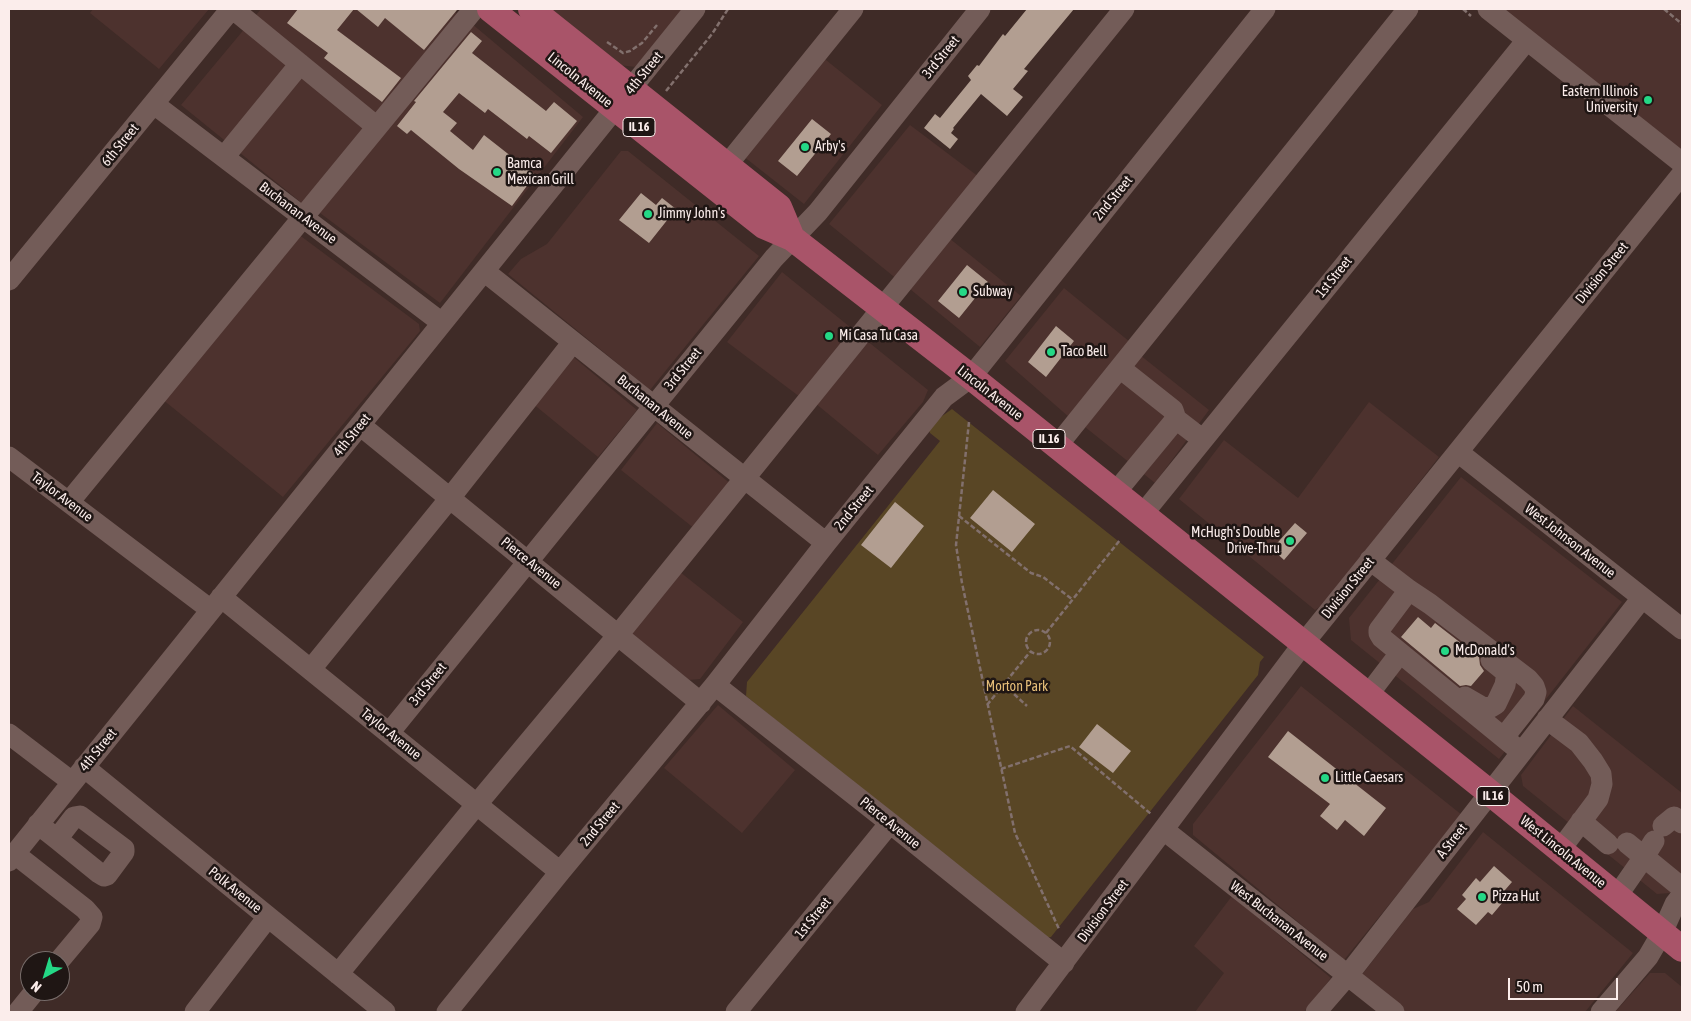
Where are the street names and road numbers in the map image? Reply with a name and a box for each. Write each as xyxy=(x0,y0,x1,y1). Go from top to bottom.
street label: 3rd Street xyxy=(919,32,963,82)
street label: 4th Street xyxy=(622,48,666,98)
street label: Lincoln Avenue xyxy=(544,49,616,111)
road number: IL 16 xyxy=(623,118,655,136)
street label: 6th Street xyxy=(98,120,142,170)
street label: 2nd Street xyxy=(1090,172,1136,224)
street label: Buchanan Avenue xyxy=(256,178,340,248)
street label: Division Street xyxy=(1572,239,1632,307)
street label: 1st Street xyxy=(1312,253,1356,301)
street label: 3rd Street xyxy=(661,344,705,394)
street label: Lincoln Avenue xyxy=(954,362,1026,424)
street label: Buchanan Avenue xyxy=(614,371,696,443)
street label: 4th Street xyxy=(330,410,374,460)
road number: IL 16 xyxy=(1033,429,1065,448)
street label: Taylor Avenue xyxy=(28,469,96,525)
street label: 2nd Street xyxy=(831,482,877,534)
street label: West Johnson Avenue xyxy=(1521,500,1619,582)
street label: Pierce Avenue xyxy=(498,534,564,592)
street label: Division Street xyxy=(1318,554,1378,622)
street label: 3rd Street xyxy=(406,659,450,709)
street label: Taylor Avenue xyxy=(358,705,424,763)
street label: 4th Street xyxy=(76,725,120,775)
road number: IL 16 xyxy=(1477,786,1509,806)
street label: Pierce Avenue xyxy=(857,794,923,852)
street label: 2nd Street xyxy=(577,798,623,850)
street label: West Lincoln Avenue xyxy=(1517,812,1609,892)
street label: A Street xyxy=(1433,820,1471,862)
street label: Polk Avenue xyxy=(205,863,265,917)
street label: Division Street xyxy=(1074,876,1132,946)
street label: West Buchanan Avenue xyxy=(1227,878,1331,964)
street label: 1st Street xyxy=(791,894,835,942)

